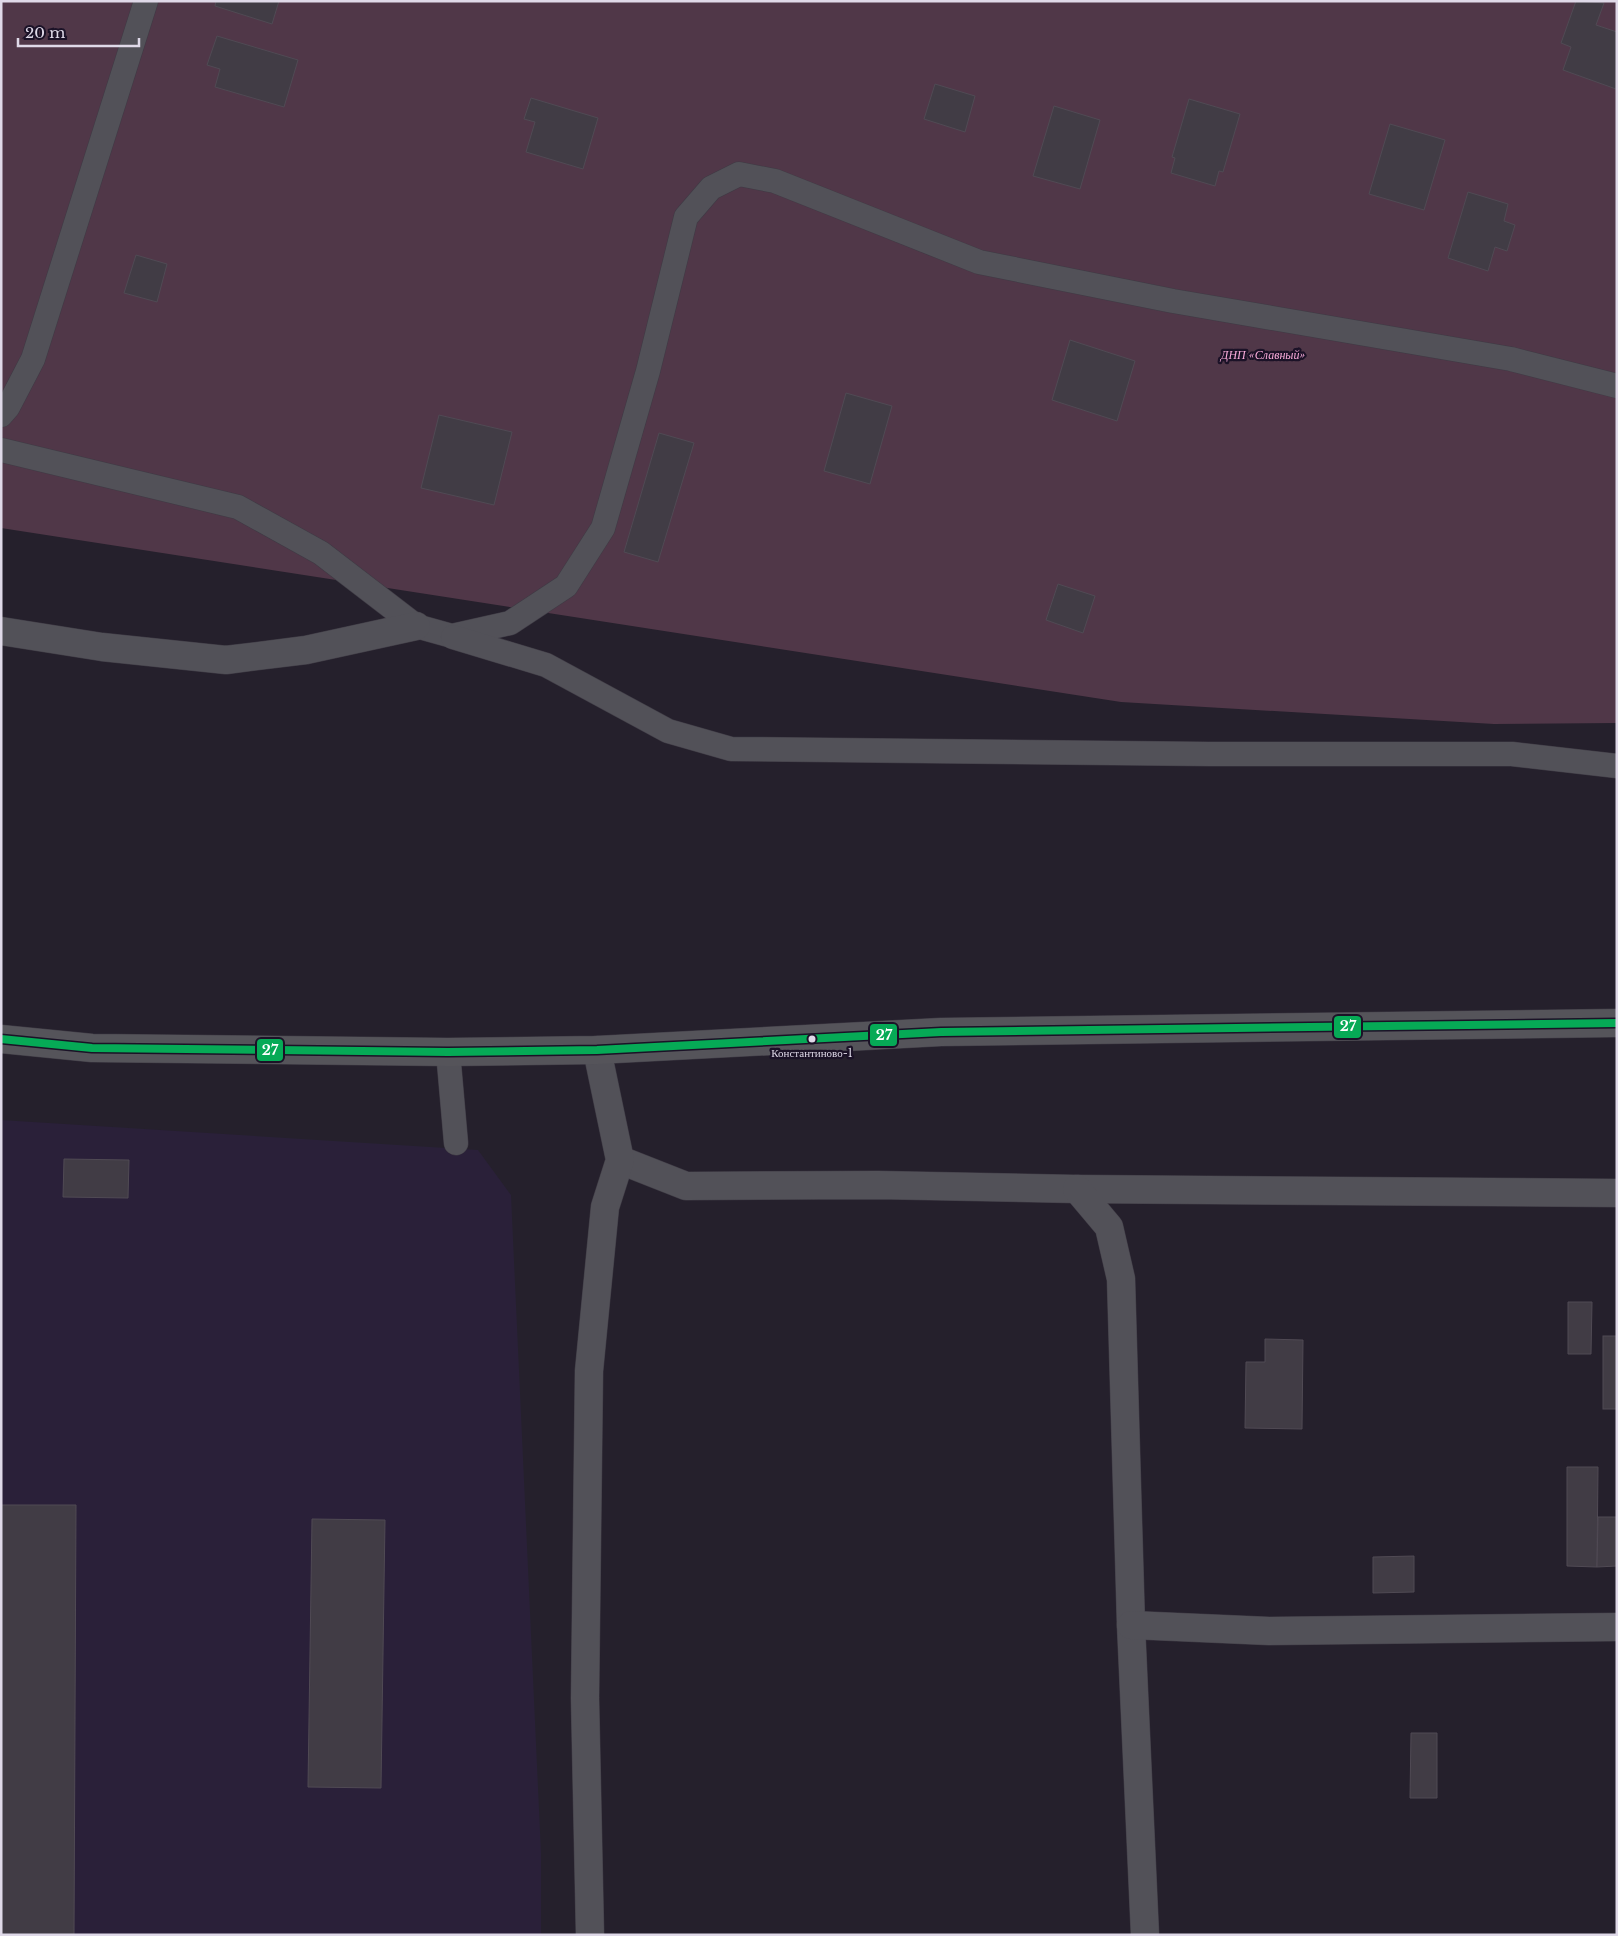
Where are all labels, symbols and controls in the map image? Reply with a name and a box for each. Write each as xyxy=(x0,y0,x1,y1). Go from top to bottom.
scale bar xyxy=(18,15,139,47)
text: 20 m xyxy=(25,23,65,42)
park label: ДНП «Славный» xyxy=(1220,347,1305,362)
line badge: 27 xyxy=(1333,1015,1362,1039)
text: 27 xyxy=(1340,1017,1357,1035)
line badge: 27 xyxy=(869,1023,898,1047)
text: 27 xyxy=(876,1026,893,1044)
marker: Константиново-1 xyxy=(807,1034,817,1044)
line badge: 27 xyxy=(256,1038,284,1062)
text: 27 xyxy=(262,1041,279,1059)
place label: Константиново-1 xyxy=(771,1046,853,1060)

